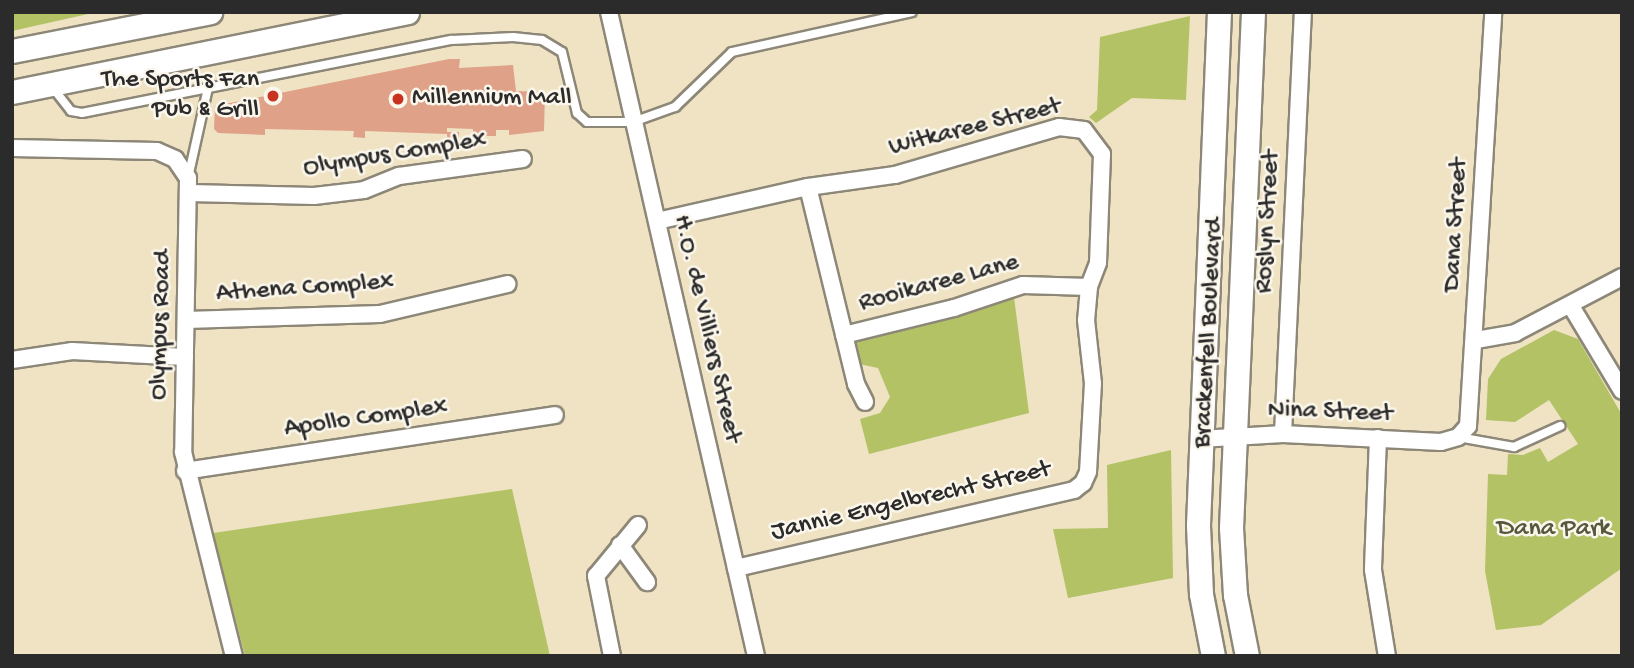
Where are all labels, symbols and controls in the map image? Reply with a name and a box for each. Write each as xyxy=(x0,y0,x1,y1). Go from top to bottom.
place label: The Sports Fan Pub & Grill xyxy=(101,65,259,126)
place label: Millennium Mall xyxy=(412,83,572,115)
marker: The Sports Fan Pub & Grill xyxy=(265,88,281,104)
marker: Millennium Mall xyxy=(390,91,406,107)
street label: Witkaree Street xyxy=(886,92,1064,164)
street label: Olympus Complex xyxy=(301,125,489,185)
street label: Roslyn Street xyxy=(1250,150,1288,294)
street label: Dana Street xyxy=(1438,157,1476,293)
street label: H.O. de Villiers Street xyxy=(665,212,747,446)
street label: Brackenfell Boulevard xyxy=(1188,217,1232,449)
street label: Rooikaree Lane xyxy=(856,248,1022,320)
street label: Olympus Road xyxy=(144,249,180,401)
street label: Athena Complex xyxy=(215,267,395,311)
street label: Apollo Complex xyxy=(282,392,450,446)
street label: Nina Street xyxy=(1267,395,1393,431)
street label: Jannie Engelbrecht Street xyxy=(768,455,1054,549)
park label: Dana Park xyxy=(1497,514,1611,546)

